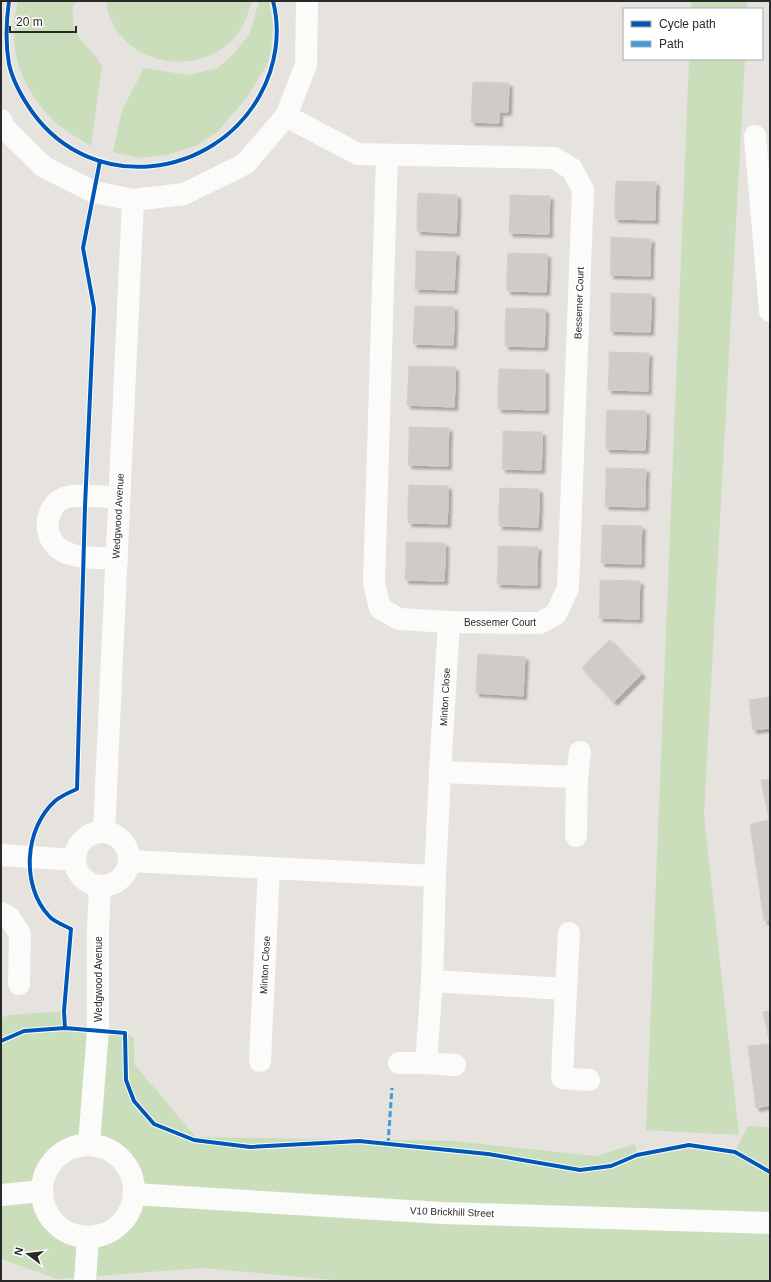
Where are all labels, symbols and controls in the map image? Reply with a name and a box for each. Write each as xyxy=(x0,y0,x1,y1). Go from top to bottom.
scale bar xyxy=(10,8,76,34)
legend xyxy=(623,8,763,60)
text: 20 m xyxy=(16,15,43,29)
text: Cycle path xyxy=(659,17,716,31)
text: Path xyxy=(659,37,684,51)
street label: Bessemer Court xyxy=(572,266,586,339)
street label: Wedgwood Avenue xyxy=(110,472,126,559)
street label: Bessemer Court xyxy=(464,617,536,628)
street label: Minton Close xyxy=(438,667,452,726)
street label: Minton Close xyxy=(258,935,272,994)
street label: Wedgwood Avenue xyxy=(93,936,104,1022)
street label: V10 Brickhill Street xyxy=(410,1205,495,1219)
north arrow xyxy=(8,1234,48,1274)
text: N xyxy=(12,1246,25,1257)

